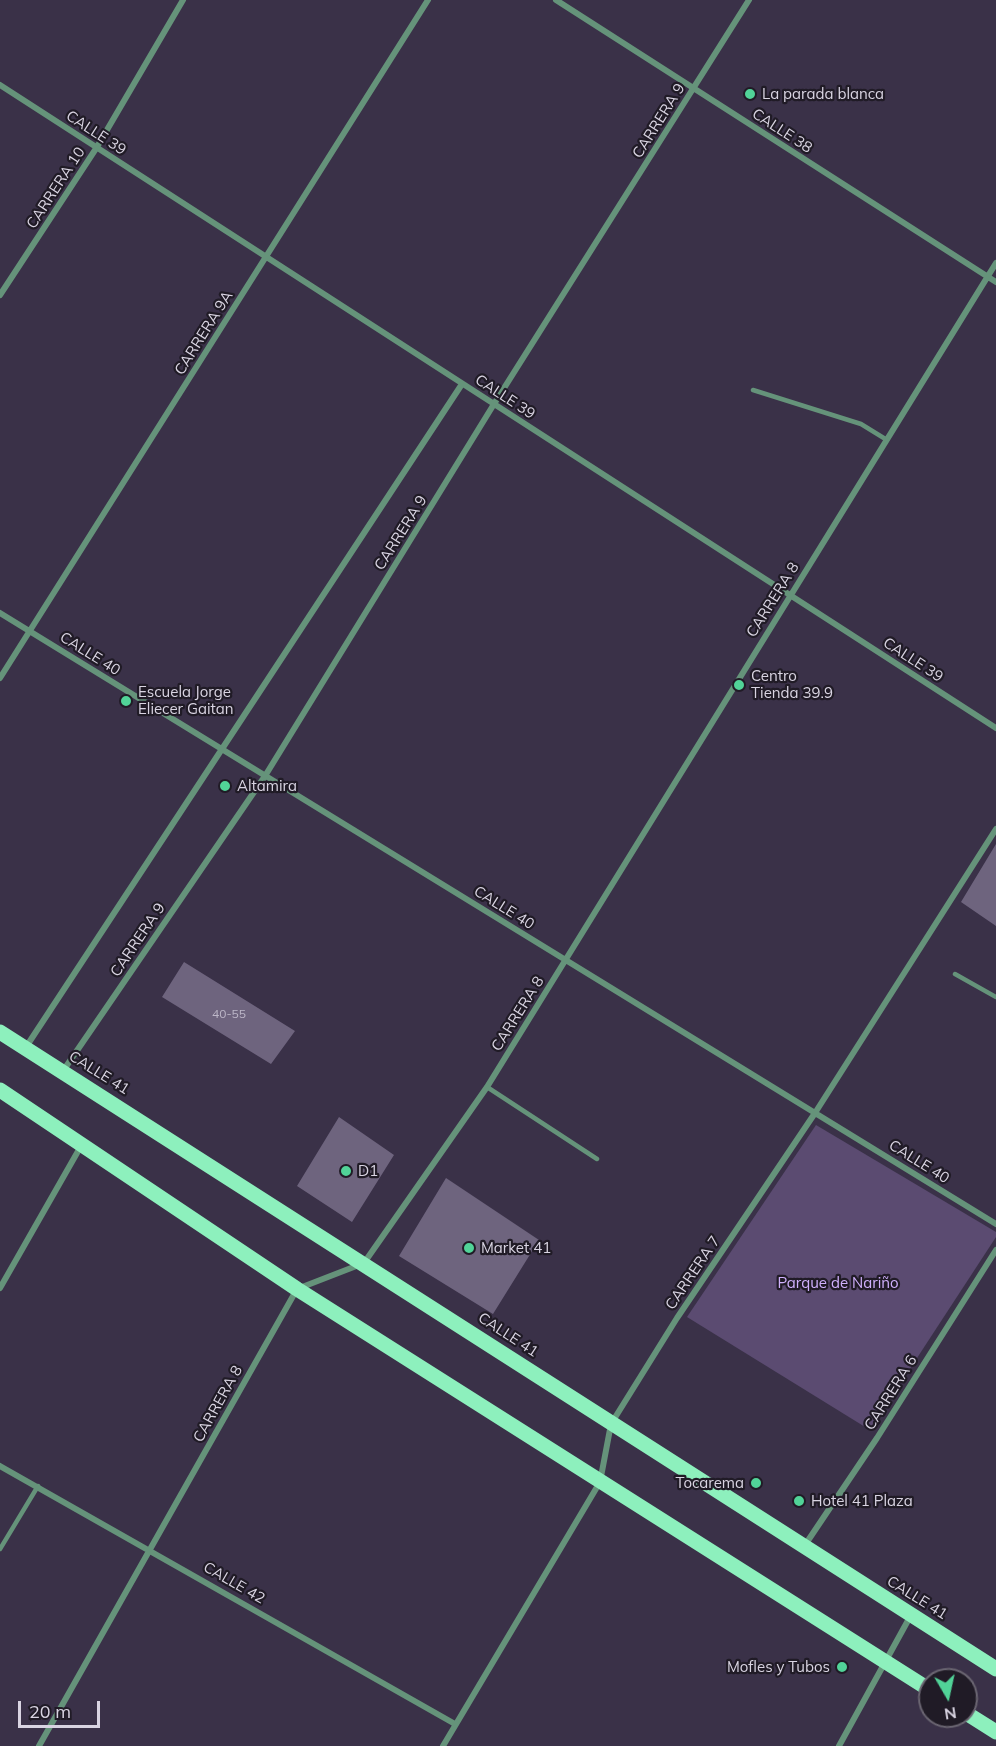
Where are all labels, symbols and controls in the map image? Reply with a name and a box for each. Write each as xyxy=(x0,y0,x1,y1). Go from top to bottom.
street label: CARRERA 9 xyxy=(629,80,689,162)
place label: La parada blanca xyxy=(762,85,884,103)
marker: La parada blanca xyxy=(743,87,757,101)
street label: CALLE 38 xyxy=(749,105,815,157)
street label: CALLE 39 xyxy=(63,107,129,159)
street label: CARRERA 10 xyxy=(23,144,89,232)
street label: CARRERA 9A xyxy=(171,288,237,378)
street label: CALLE 39 xyxy=(472,371,538,423)
street label: CARRERA 9 xyxy=(371,492,431,574)
street label: CARRERA 8 xyxy=(743,559,803,641)
street label: CALLE 40 xyxy=(56,628,124,680)
street label: CALLE 39 xyxy=(880,634,946,686)
place label: Centro Tienda 39.9 xyxy=(751,667,833,702)
marker: Centro Tienda 39.9 xyxy=(732,678,746,692)
place label: Escuela Jorge Eliecer Gaitan xyxy=(138,683,233,718)
marker: Escuela Jorge Eliecer Gaitan xyxy=(119,694,133,708)
place label: Altamira xyxy=(237,777,297,795)
marker: Altamira xyxy=(218,779,232,793)
street label: CALLE 40 xyxy=(470,882,538,934)
street label: CARRERA 9 xyxy=(107,900,169,980)
street label: CARRERA 8 xyxy=(488,973,548,1055)
house number: 40-55 xyxy=(212,1007,246,1021)
street label: CALLE 41 xyxy=(65,1047,133,1099)
street label: CALLE 40 xyxy=(885,1136,953,1188)
place label: D1 xyxy=(358,1162,378,1180)
marker: D1 xyxy=(339,1164,353,1178)
street label: CARRERA 7 xyxy=(662,1233,724,1313)
place label: Market 41 xyxy=(481,1239,551,1257)
marker: Market 41 xyxy=(462,1241,476,1255)
park label: Parque de Nariño xyxy=(777,1274,899,1292)
street label: CALLE 41 xyxy=(475,1309,541,1361)
street label: CARRERA 6 xyxy=(861,1352,921,1434)
street label: CARRERA 8 xyxy=(190,1363,246,1445)
place label: Tocarema xyxy=(675,1474,744,1492)
marker: Tocarema xyxy=(749,1476,763,1490)
place label: Hotel 41 Plaza xyxy=(811,1492,913,1510)
marker: Hotel 41 Plaza xyxy=(792,1494,806,1508)
street label: CALLE 42 xyxy=(200,1558,268,1608)
street label: CALLE 41 xyxy=(883,1572,951,1624)
place label: Mofles y Tubos xyxy=(727,1658,830,1676)
marker: Mofles y Tubos xyxy=(835,1660,849,1674)
north arrow xyxy=(918,1668,978,1728)
scale bar xyxy=(21,1689,104,1727)
text: 20 m xyxy=(29,1700,71,1723)
text: N xyxy=(943,1703,958,1725)

